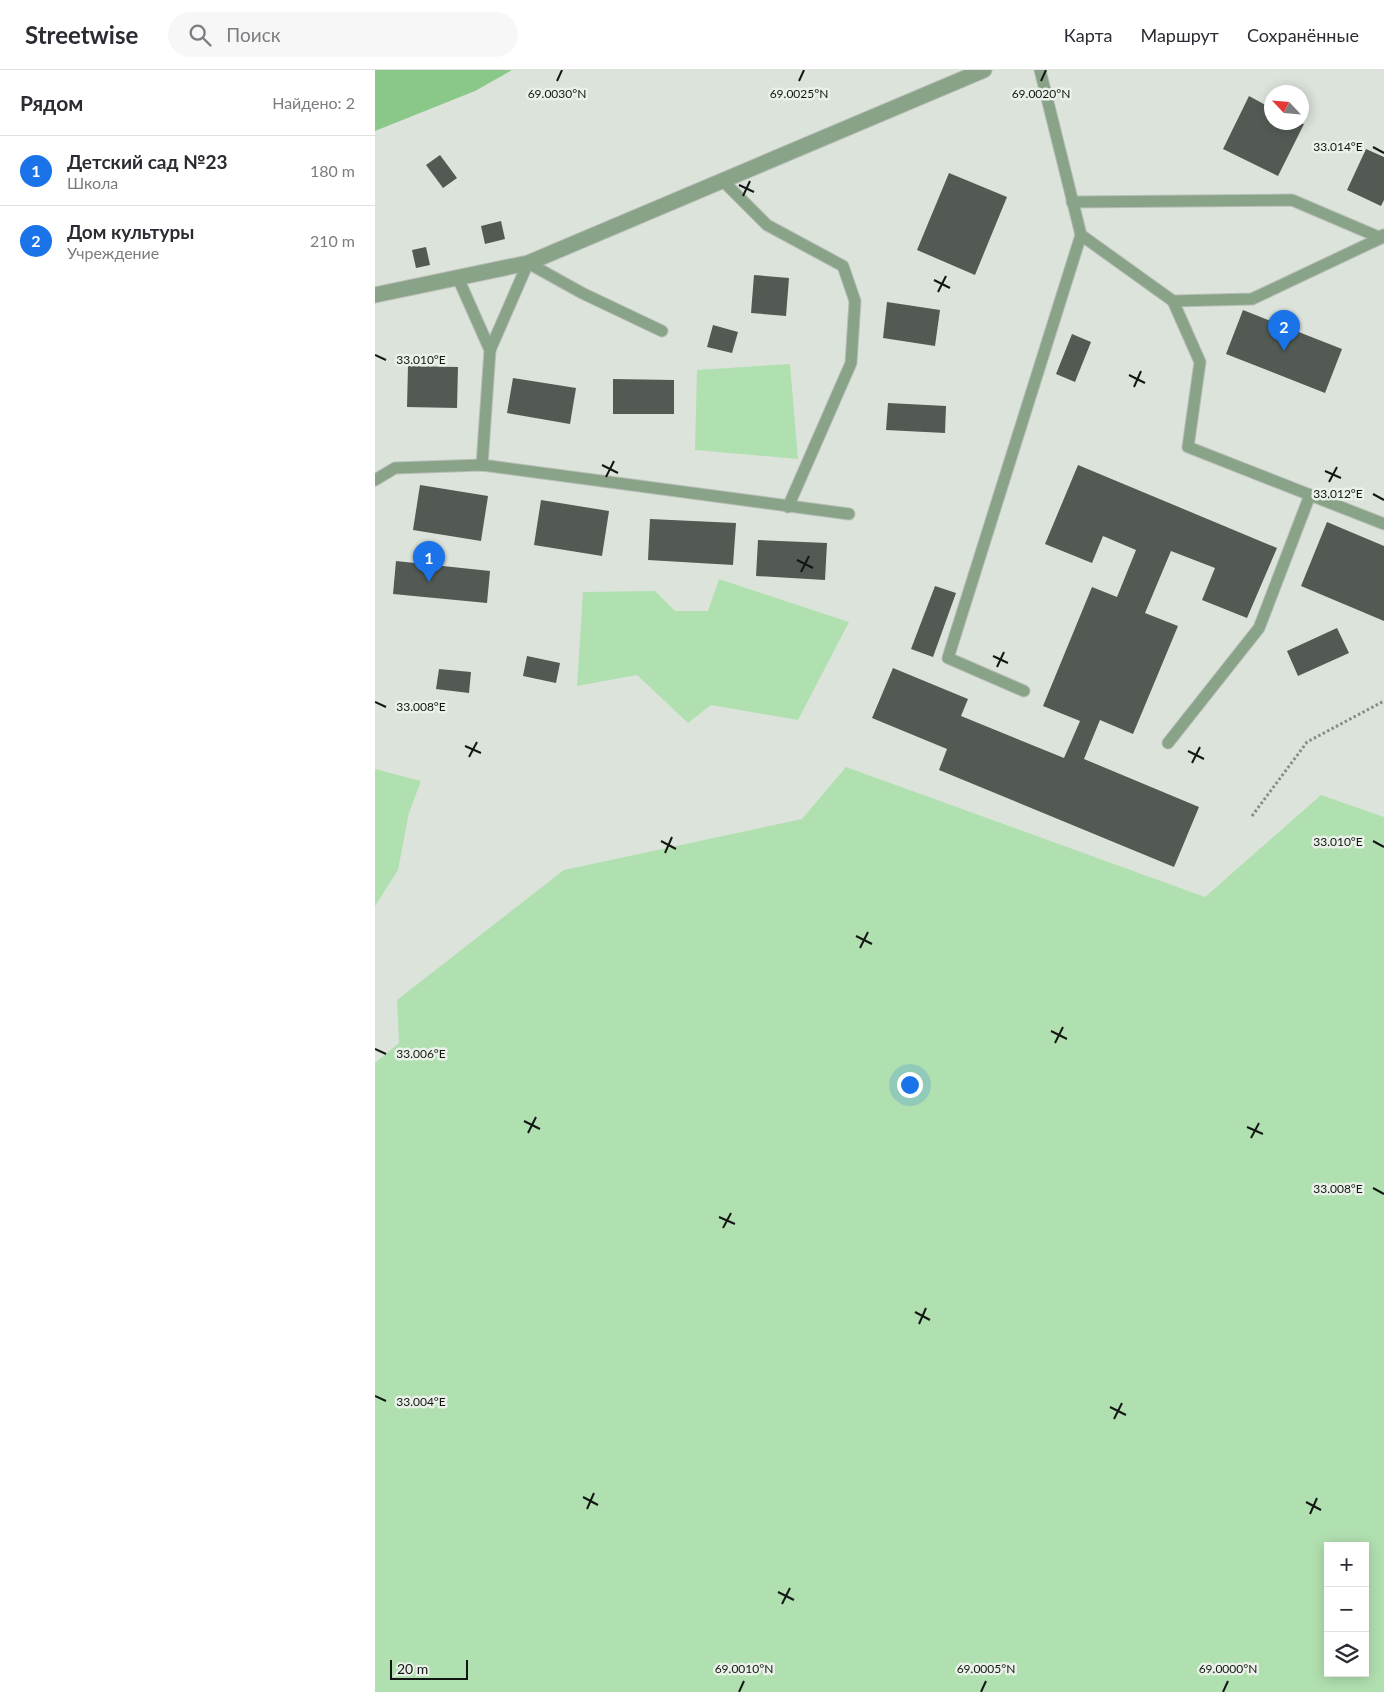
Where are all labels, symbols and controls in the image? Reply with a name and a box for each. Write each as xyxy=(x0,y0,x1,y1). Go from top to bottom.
search box xyxy=(168,12,518,57)
text: Streetwise xyxy=(25,20,138,49)
icon: search xyxy=(186,21,214,49)
text: Поиск xyxy=(226,23,281,46)
text: Карта xyxy=(1064,24,1112,46)
text: Маршрут xyxy=(1140,24,1219,46)
text: Сохранённые xyxy=(1247,24,1359,46)
north arrow xyxy=(1264,85,1309,130)
text: 69.0030°N xyxy=(528,86,586,101)
text: 69.0025°N xyxy=(770,86,828,101)
text: 69.0020°N xyxy=(1012,86,1070,101)
text: Рядом xyxy=(20,90,83,115)
text: Найдено: 2 xyxy=(272,93,355,112)
text: 33.014°E xyxy=(1313,139,1363,154)
text: Детский сад №23 xyxy=(67,150,228,173)
text: 1 xyxy=(31,161,41,180)
text: 180 m xyxy=(310,161,355,180)
text: Школа xyxy=(67,173,118,192)
text: Дом культуры xyxy=(67,220,194,243)
text: 2 xyxy=(31,231,41,250)
text: 210 m xyxy=(310,231,355,250)
text: Учреждение xyxy=(67,243,159,262)
pin: 2 xyxy=(1268,310,1300,351)
text: 33.010°E xyxy=(396,352,446,367)
text: 33.012°E xyxy=(1313,486,1363,501)
pin: 1 xyxy=(413,541,445,582)
text: 33.008°E xyxy=(396,699,446,714)
text: 33.010°E xyxy=(1313,834,1363,849)
text: 33.006°E xyxy=(396,1046,446,1061)
your location xyxy=(897,1072,923,1098)
text: 33.008°E xyxy=(1313,1181,1363,1196)
text: 33.004°E xyxy=(396,1394,446,1409)
map controls xyxy=(1324,1542,1369,1677)
button: + xyxy=(1324,1542,1369,1587)
button: − xyxy=(1324,1587,1369,1632)
button: layers xyxy=(1324,1632,1369,1677)
scale bar xyxy=(390,1657,467,1680)
text: 20 m xyxy=(397,1660,428,1677)
text: 69.0010°N xyxy=(715,1661,773,1676)
text: 69.0005°N xyxy=(957,1661,1015,1676)
text: 69.0000°N xyxy=(1199,1661,1257,1676)

